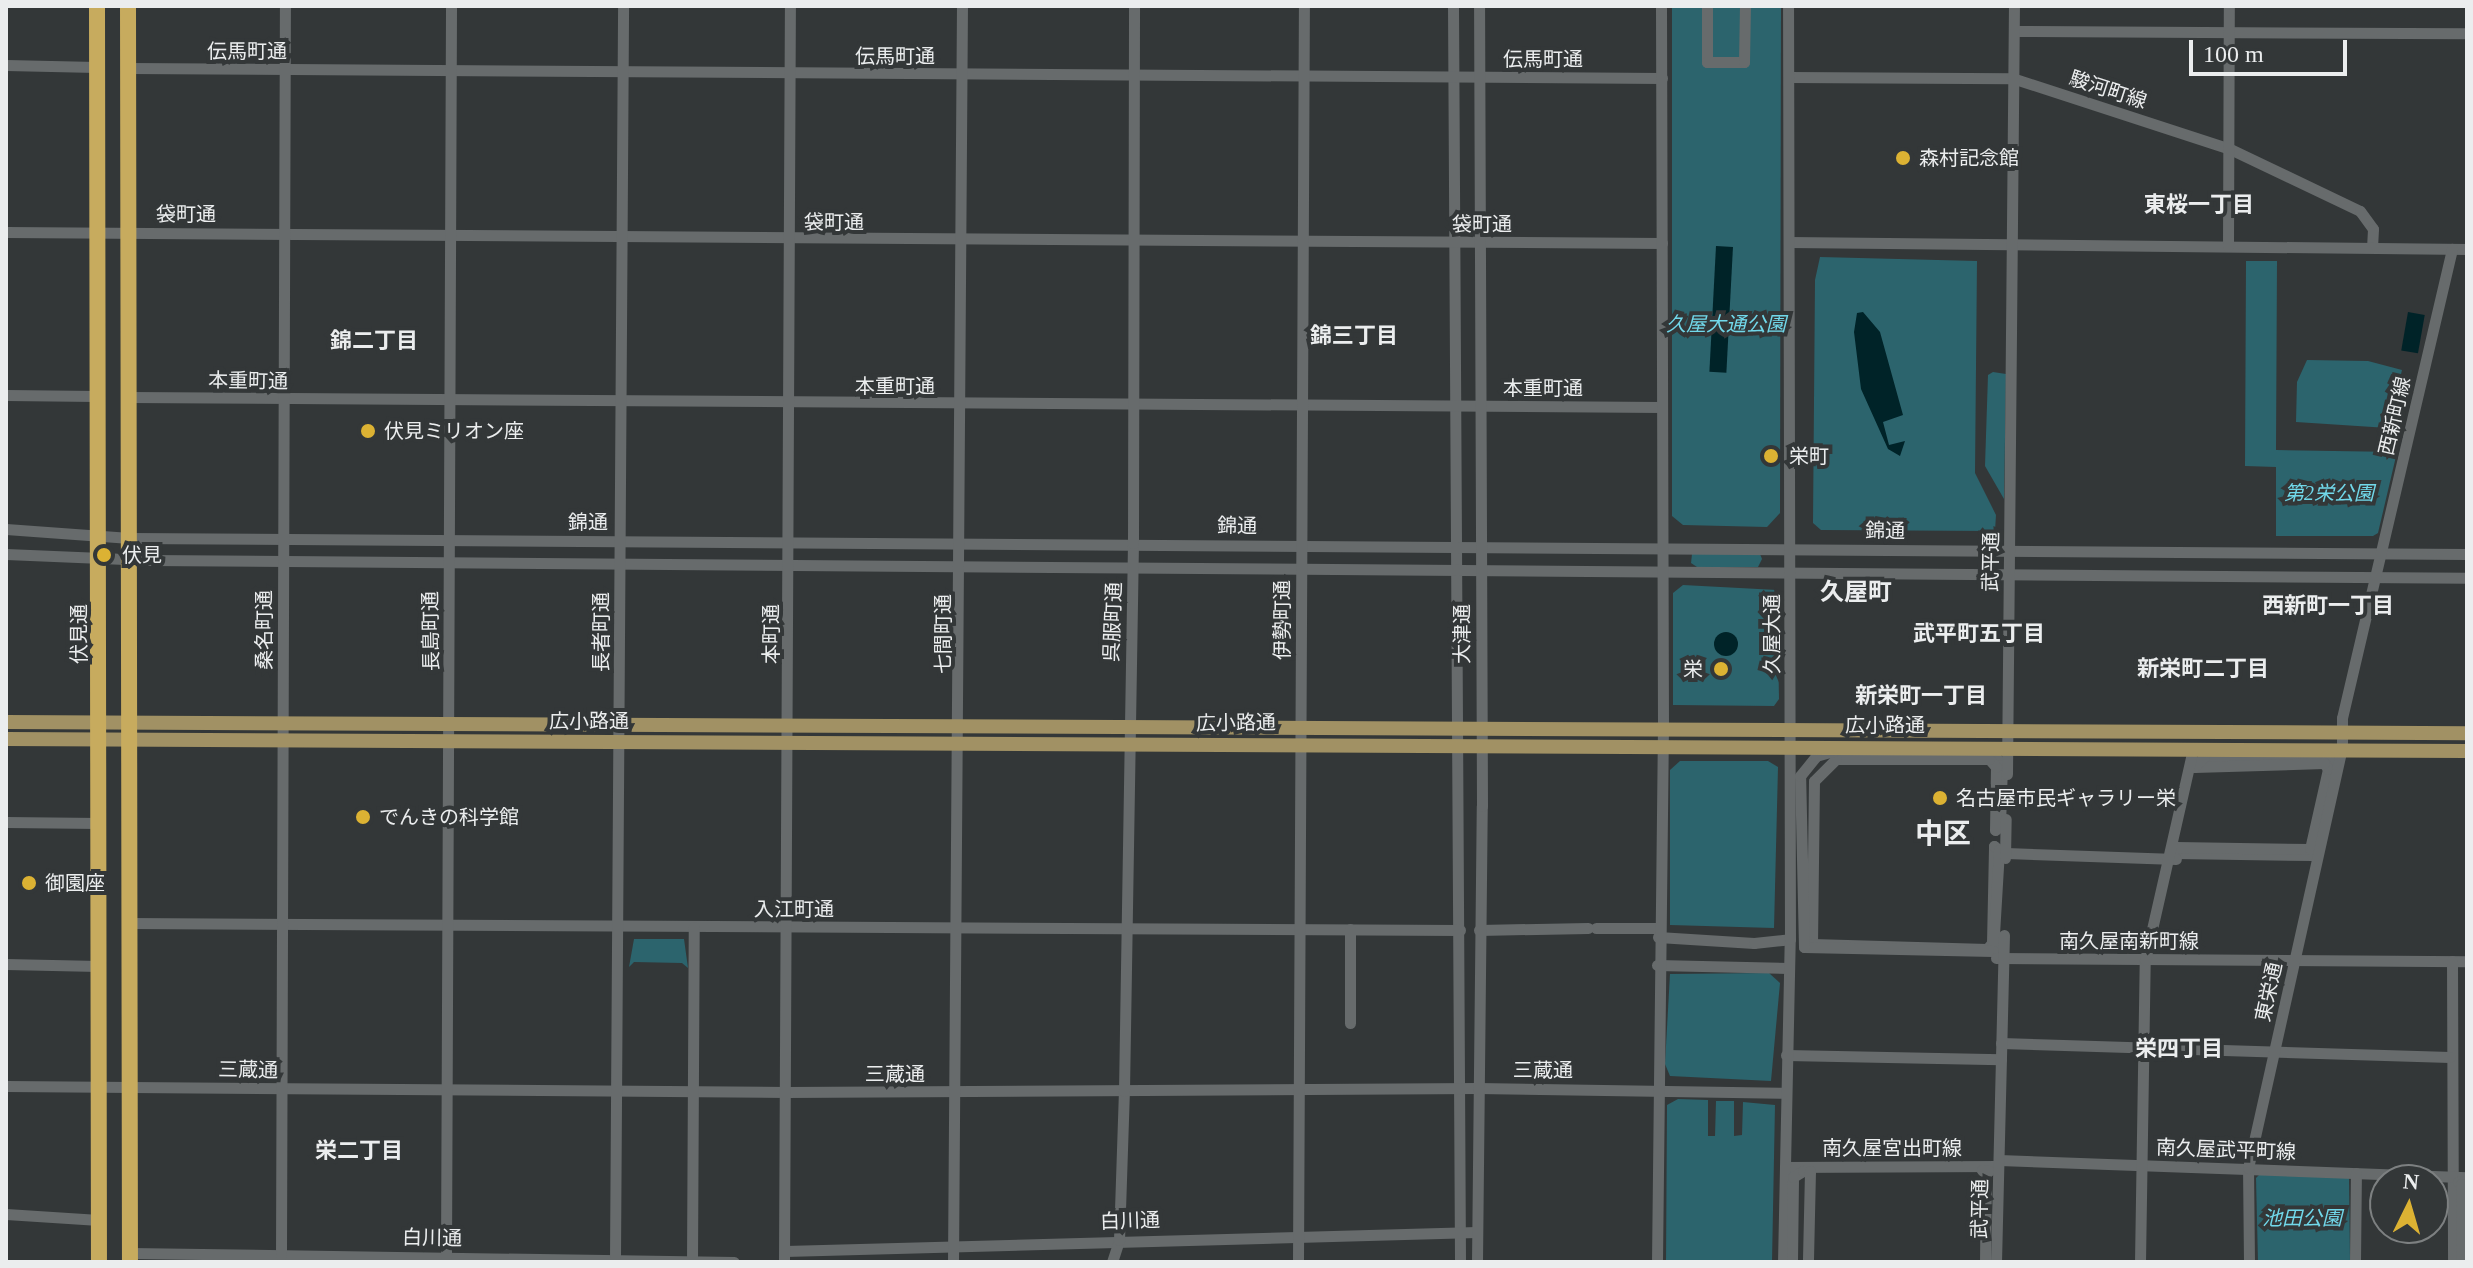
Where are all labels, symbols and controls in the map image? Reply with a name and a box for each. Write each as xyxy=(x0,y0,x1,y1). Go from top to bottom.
scale bar xyxy=(2193,24,2351,74)
street label: 伝馬町通 xyxy=(207,39,287,63)
text: 100 m xyxy=(2203,41,2264,67)
street label: 伝馬町通 xyxy=(855,44,935,68)
street label: 伝馬町通 xyxy=(1503,47,1583,71)
street label: 駿河町線 xyxy=(2066,66,2150,114)
place label: 森村記念館 xyxy=(1919,146,2019,170)
marker: 森村記念館 xyxy=(1894,149,1912,167)
district label: 東桜一丁目 xyxy=(2144,192,2254,218)
street label: 袋町通 xyxy=(156,202,216,226)
street label: 袋町通 xyxy=(804,210,864,234)
street label: 袋町通 xyxy=(1452,212,1512,236)
park label: 久屋大通公園 xyxy=(1666,312,1786,336)
district label: 錦三丁目 xyxy=(1310,323,1398,349)
district label: 錦二丁目 xyxy=(330,328,418,354)
street label: 本重町通 xyxy=(208,368,288,394)
street label: 本重町通 xyxy=(855,374,935,398)
street label: 西新町線 xyxy=(2374,374,2416,458)
street label: 本重町通 xyxy=(1503,376,1583,400)
place label: 伏見ミリオン座 xyxy=(384,419,524,443)
marker: 伏見ミリオン座 xyxy=(359,422,377,440)
place label: 栄町 xyxy=(1789,444,1829,468)
marker: 栄町 xyxy=(1760,445,1782,467)
park label: 第2栄公園 xyxy=(2284,481,2374,505)
street label: 錦通 xyxy=(568,510,608,534)
street label: 錦通 xyxy=(1217,514,1257,538)
street label: 錦通 xyxy=(1865,519,1905,543)
street label: 武平通 xyxy=(1978,532,2004,592)
place label: 伏見 xyxy=(122,543,162,567)
marker: 伏見 xyxy=(93,544,115,566)
district label: 久屋町 xyxy=(1820,579,1892,607)
street label: 伊勢町通 xyxy=(1270,580,1294,660)
street label: 呉服町通 xyxy=(1100,582,1126,662)
street label: 桑名町通 xyxy=(252,590,276,670)
street label: 長島町通 xyxy=(418,591,444,671)
street label: 長者町通 xyxy=(589,592,613,672)
district label: 西新町一丁目 xyxy=(2262,593,2394,619)
street label: 七間町通 xyxy=(931,594,955,674)
street label: 久屋大通 xyxy=(1760,594,1784,674)
street label: 伏見通 xyxy=(67,604,91,664)
street label: 本町通 xyxy=(759,604,783,664)
street label: 大津通 xyxy=(1450,604,1474,664)
district label: 武平町五丁目 xyxy=(1913,621,2045,647)
district label: 新栄町二丁目 xyxy=(2137,656,2269,682)
place label: 栄 xyxy=(1683,657,1703,681)
marker: 栄 xyxy=(1710,658,1732,680)
district label: 新栄町一丁目 xyxy=(1855,683,1987,709)
street label: 広小路通 xyxy=(549,709,629,733)
street label: 広小路通 xyxy=(1196,710,1276,736)
street label: 広小路通 xyxy=(1845,713,1925,737)
place label: 名古屋市民ギャラリー栄 xyxy=(1956,786,2176,810)
marker: 名古屋市民ギャラリー栄 xyxy=(1931,789,1949,807)
place label: でんきの科学館 xyxy=(379,805,519,829)
marker: でんきの科学館 xyxy=(354,808,372,826)
district label: 中区 xyxy=(1915,817,1971,851)
place label: 御園座 xyxy=(45,871,105,895)
marker: 御園座 xyxy=(20,874,38,892)
street label: 入江町通 xyxy=(754,897,834,921)
street label: 南久屋南新町線 xyxy=(2059,929,2199,953)
street label: 東栄通 xyxy=(2251,960,2287,1024)
district label: 栄四丁目 xyxy=(2135,1036,2223,1062)
street label: 三蔵通 xyxy=(218,1057,278,1083)
street label: 三蔵通 xyxy=(1513,1058,1573,1082)
street label: 三蔵通 xyxy=(865,1062,925,1086)
street label: 南久屋宮出町線 xyxy=(1822,1136,1962,1160)
street label: 南久屋武平町線 xyxy=(2156,1136,2296,1164)
district label: 栄二丁目 xyxy=(315,1138,403,1164)
north arrow xyxy=(2369,1164,2449,1244)
text: N xyxy=(2402,1168,2420,1195)
street label: 武平通 xyxy=(1967,1179,1993,1239)
park label: 池田公園 xyxy=(2262,1206,2342,1230)
street label: 白川通 xyxy=(1100,1208,1160,1234)
street label: 白川通 xyxy=(402,1225,462,1251)

